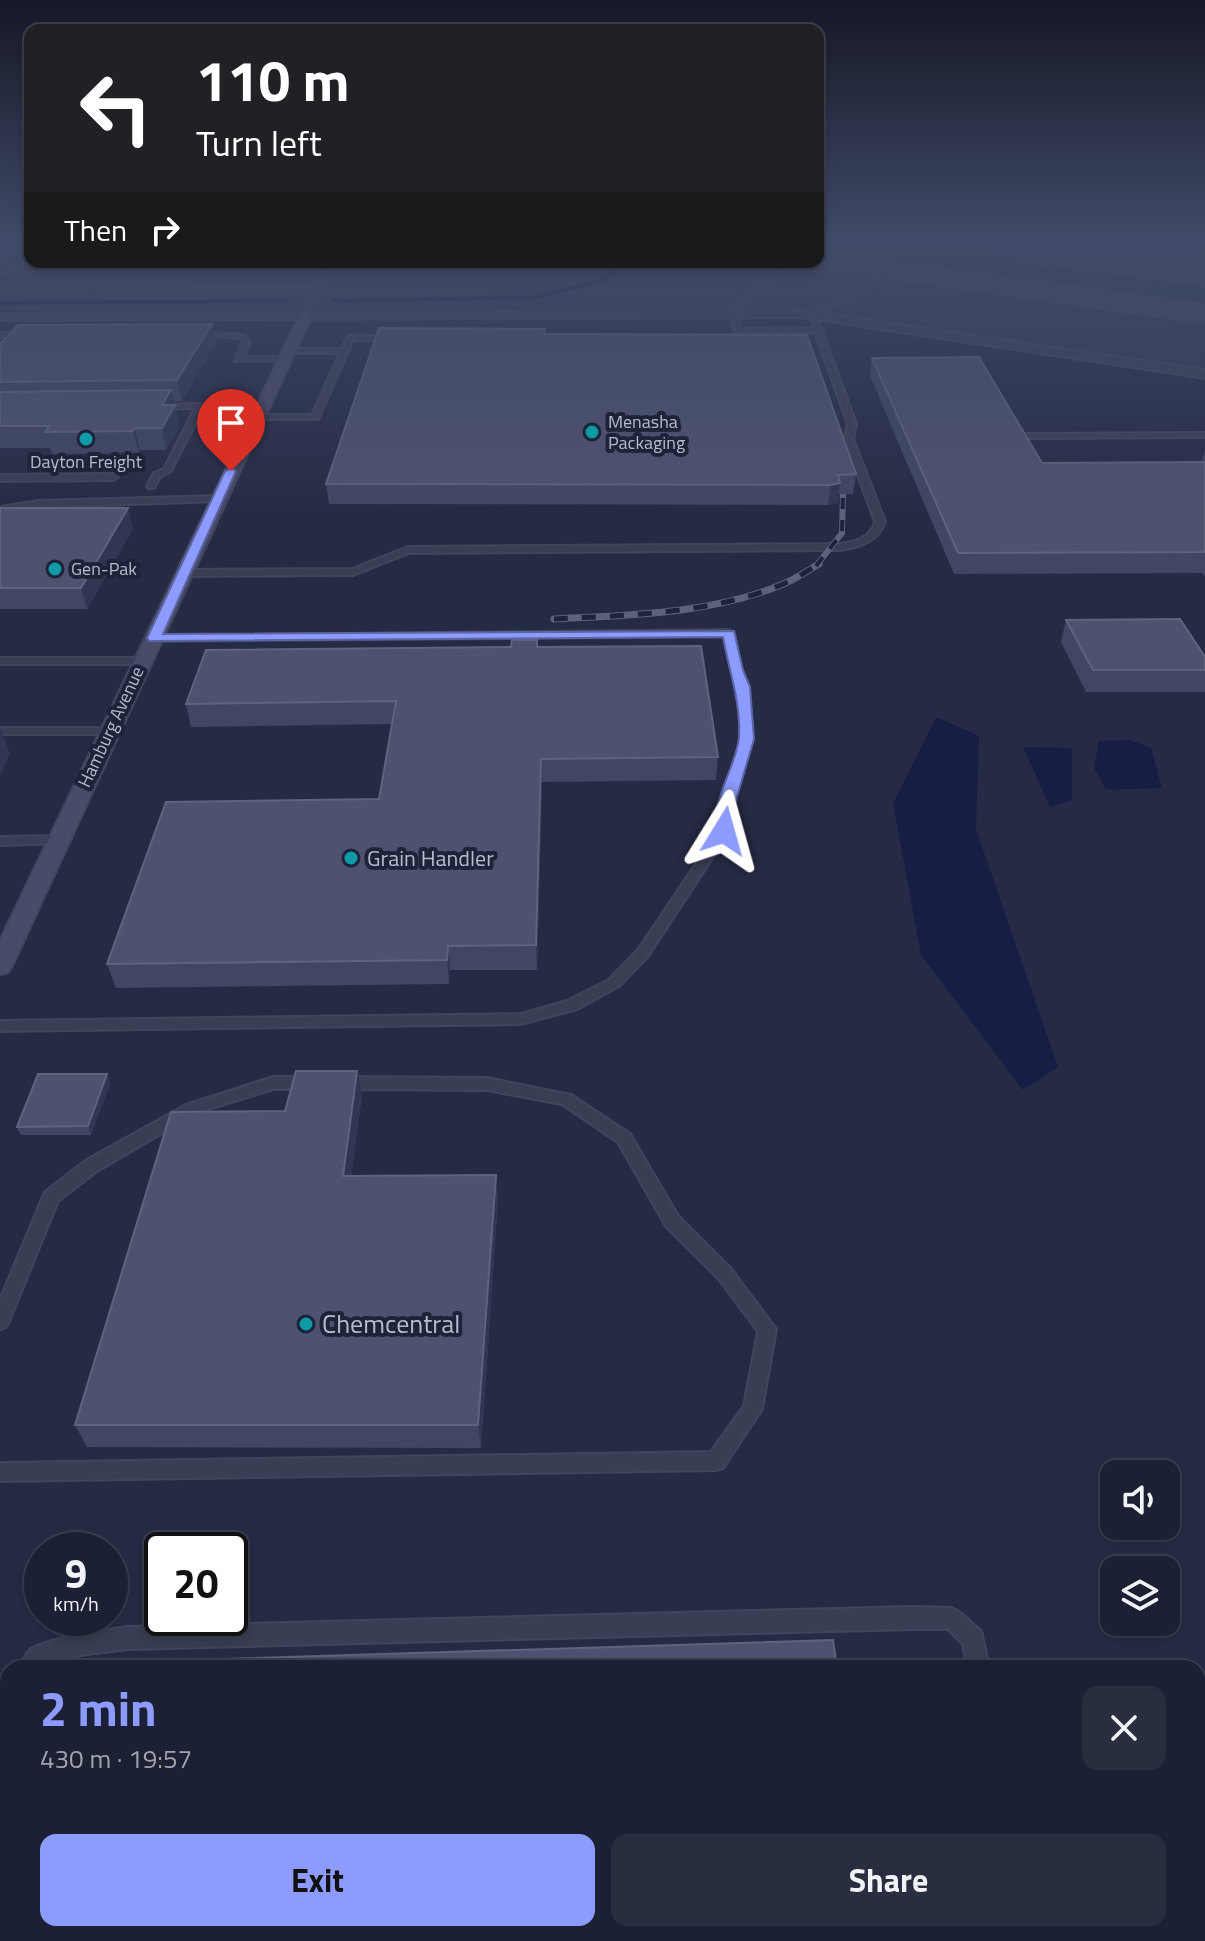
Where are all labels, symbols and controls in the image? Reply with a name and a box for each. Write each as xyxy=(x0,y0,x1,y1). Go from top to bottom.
text: 110 m xyxy=(196,38,349,123)
icon: left xyxy=(64,56,168,160)
text: Turn left xyxy=(196,115,322,170)
text: Then xyxy=(64,207,127,253)
icon: right xyxy=(143,208,187,252)
pin xyxy=(197,389,265,471)
icon: arrive xyxy=(209,401,253,445)
place label: Menasha Packaging xyxy=(608,408,685,456)
marker: Menasha Packaging xyxy=(583,423,601,441)
marker: Dayton Freight xyxy=(77,430,95,448)
place label: Dayton Freight xyxy=(30,448,143,475)
place label: Gen-Pak xyxy=(71,555,137,582)
marker: Gen-Pak xyxy=(46,560,64,578)
street label: Hamburg Avenue xyxy=(71,662,150,792)
position arrow xyxy=(682,789,766,873)
place label: Grain Handler xyxy=(367,841,494,875)
marker: Grain Handler xyxy=(342,849,360,867)
place label: Chemcentral xyxy=(322,1304,460,1343)
marker: Chemcentral xyxy=(297,1315,315,1333)
map controls xyxy=(1100,1460,1180,1636)
button: sound xyxy=(1100,1460,1180,1540)
speed limit sign: 20 xyxy=(144,1532,248,1636)
text: 9 xyxy=(65,1543,87,1604)
button: layers xyxy=(1100,1556,1180,1636)
text: km/h xyxy=(53,1588,99,1619)
text: 2 min xyxy=(40,1672,157,1745)
button: close xyxy=(1082,1686,1166,1770)
text: 430 m · 19:57 xyxy=(40,1739,192,1778)
button: Exit xyxy=(40,1834,595,1926)
button: Share xyxy=(611,1834,1166,1926)

